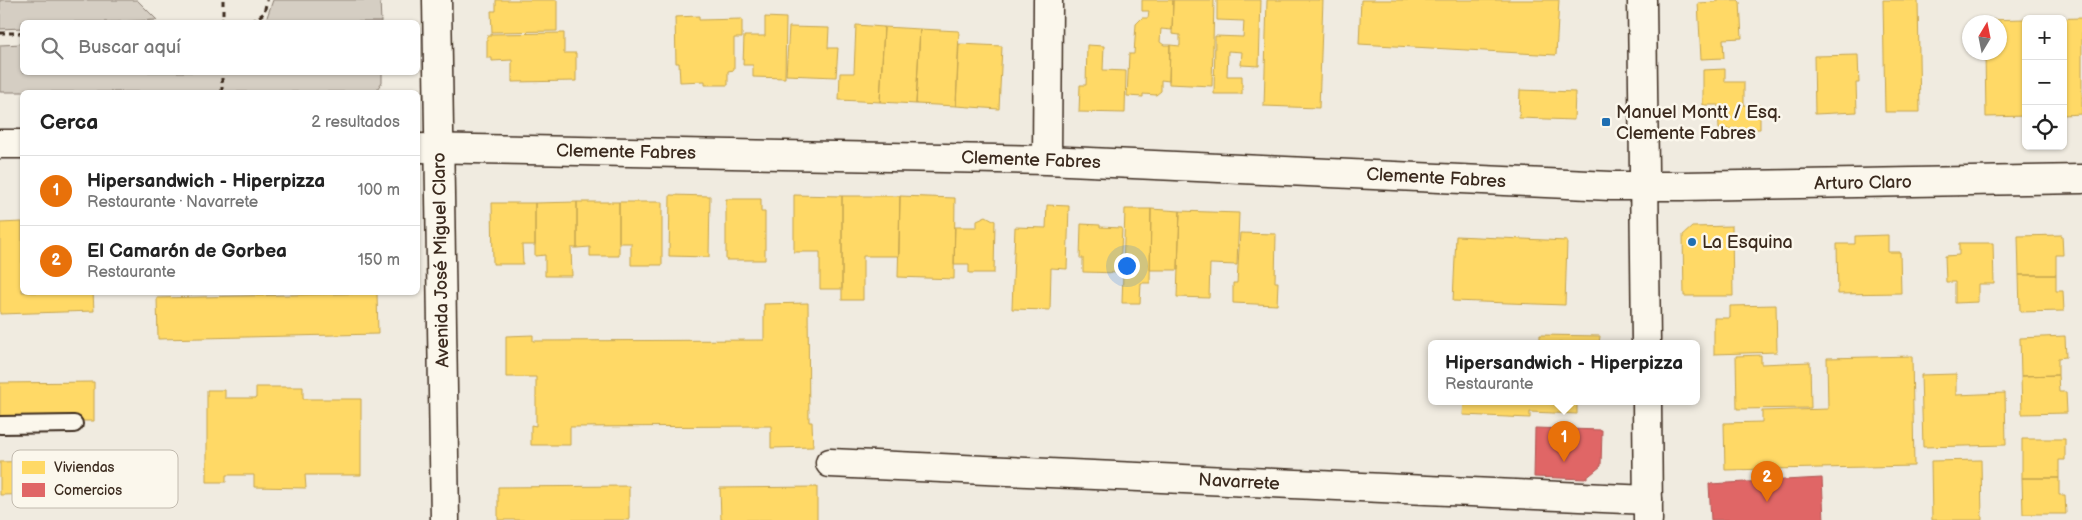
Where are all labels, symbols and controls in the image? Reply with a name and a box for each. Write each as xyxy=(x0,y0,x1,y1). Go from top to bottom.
north arrow xyxy=(1962,15,2007,60)
map controls xyxy=(2022,15,2067,150)
button: + xyxy=(2022,15,2067,60)
search box xyxy=(20,20,420,75)
icon: search xyxy=(38,34,66,62)
text: Buscar aquí xyxy=(78,36,181,59)
button: − xyxy=(2022,60,2067,105)
place label: Manuel Montt / Esq. Clemente Fabres xyxy=(1616,102,1781,144)
button: locate xyxy=(2022,105,2067,150)
text: Cerca xyxy=(40,110,98,135)
text: 2 resultados xyxy=(311,113,400,132)
marker: Manuel Montt / Esq. Clemente Fabres xyxy=(1600,116,1612,128)
street label: Clemente Fabres xyxy=(556,140,696,164)
street label: Clemente Fabres xyxy=(961,147,1101,173)
street label: Avenida José Miguel Claro xyxy=(429,152,453,368)
street label: Clemente Fabres xyxy=(1366,164,1506,192)
text: Hipersandwich - Hiperpizza xyxy=(87,170,325,193)
street label: Arturo Claro xyxy=(1814,172,1912,194)
text: 1 xyxy=(53,181,59,200)
text: 100 m xyxy=(357,181,400,200)
text: Restaurante · Navarrete xyxy=(87,193,258,212)
place label: La Esquina xyxy=(1702,232,1793,253)
marker: La Esquina xyxy=(1686,236,1698,248)
text: El Camarón de Gorbea xyxy=(87,240,287,263)
text: 2 xyxy=(51,251,61,270)
text: 150 m xyxy=(358,251,400,270)
your location xyxy=(1114,253,1140,279)
text: Restaurante xyxy=(87,263,176,282)
popup xyxy=(1428,340,1700,405)
text: Hipersandwich - Hiperpizza xyxy=(1445,352,1683,375)
text: Restaurante xyxy=(1445,375,1534,394)
pin: 1 xyxy=(1548,421,1580,462)
legend xyxy=(12,450,178,508)
text: Viviendas xyxy=(54,459,115,476)
pin: 2 xyxy=(1751,461,1783,502)
street label: Navarrete xyxy=(1198,469,1280,495)
text: Comercios xyxy=(54,482,122,499)

